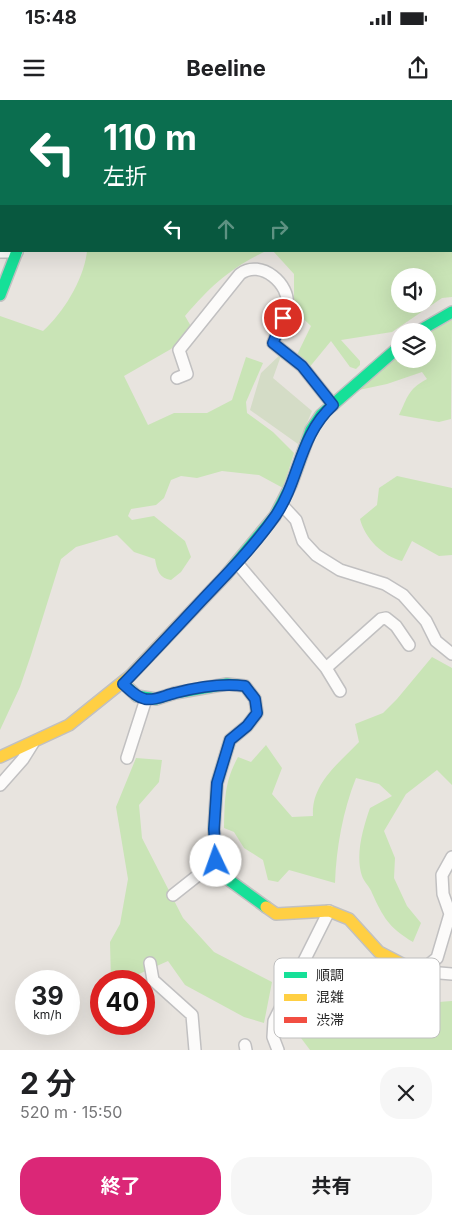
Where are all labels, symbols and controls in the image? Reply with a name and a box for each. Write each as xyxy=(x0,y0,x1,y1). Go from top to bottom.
text: 15:48 xyxy=(25,6,77,29)
icon: menu xyxy=(20,54,48,82)
icon: share xyxy=(404,54,432,82)
text: Beeline xyxy=(186,55,266,81)
text: 110 m xyxy=(103,116,197,158)
icon: left xyxy=(20,120,85,185)
text: 左折 xyxy=(103,163,147,189)
icon: left xyxy=(159,215,187,243)
icon: ahead xyxy=(212,215,240,243)
icon: right xyxy=(265,215,293,243)
map controls xyxy=(391,268,436,368)
button: sound xyxy=(391,268,436,313)
pin xyxy=(262,297,304,339)
icon: arrive xyxy=(269,304,297,332)
button: layers xyxy=(391,323,436,368)
position arrow xyxy=(189,834,241,886)
legend xyxy=(274,958,440,1038)
text: 順調 xyxy=(316,966,344,983)
speed limit sign: 40 xyxy=(90,970,155,1035)
text: 39 xyxy=(31,981,64,1011)
text: 混雑 xyxy=(316,988,344,1005)
text: km/h xyxy=(33,1007,62,1022)
text: 渋滞 xyxy=(316,1011,344,1028)
text: 2 分 xyxy=(20,1065,76,1101)
button: close xyxy=(380,1067,432,1119)
text: 520 m · 15:50 xyxy=(20,1102,122,1122)
button: 終了 xyxy=(20,1157,221,1215)
button: 共有 xyxy=(231,1157,432,1215)

